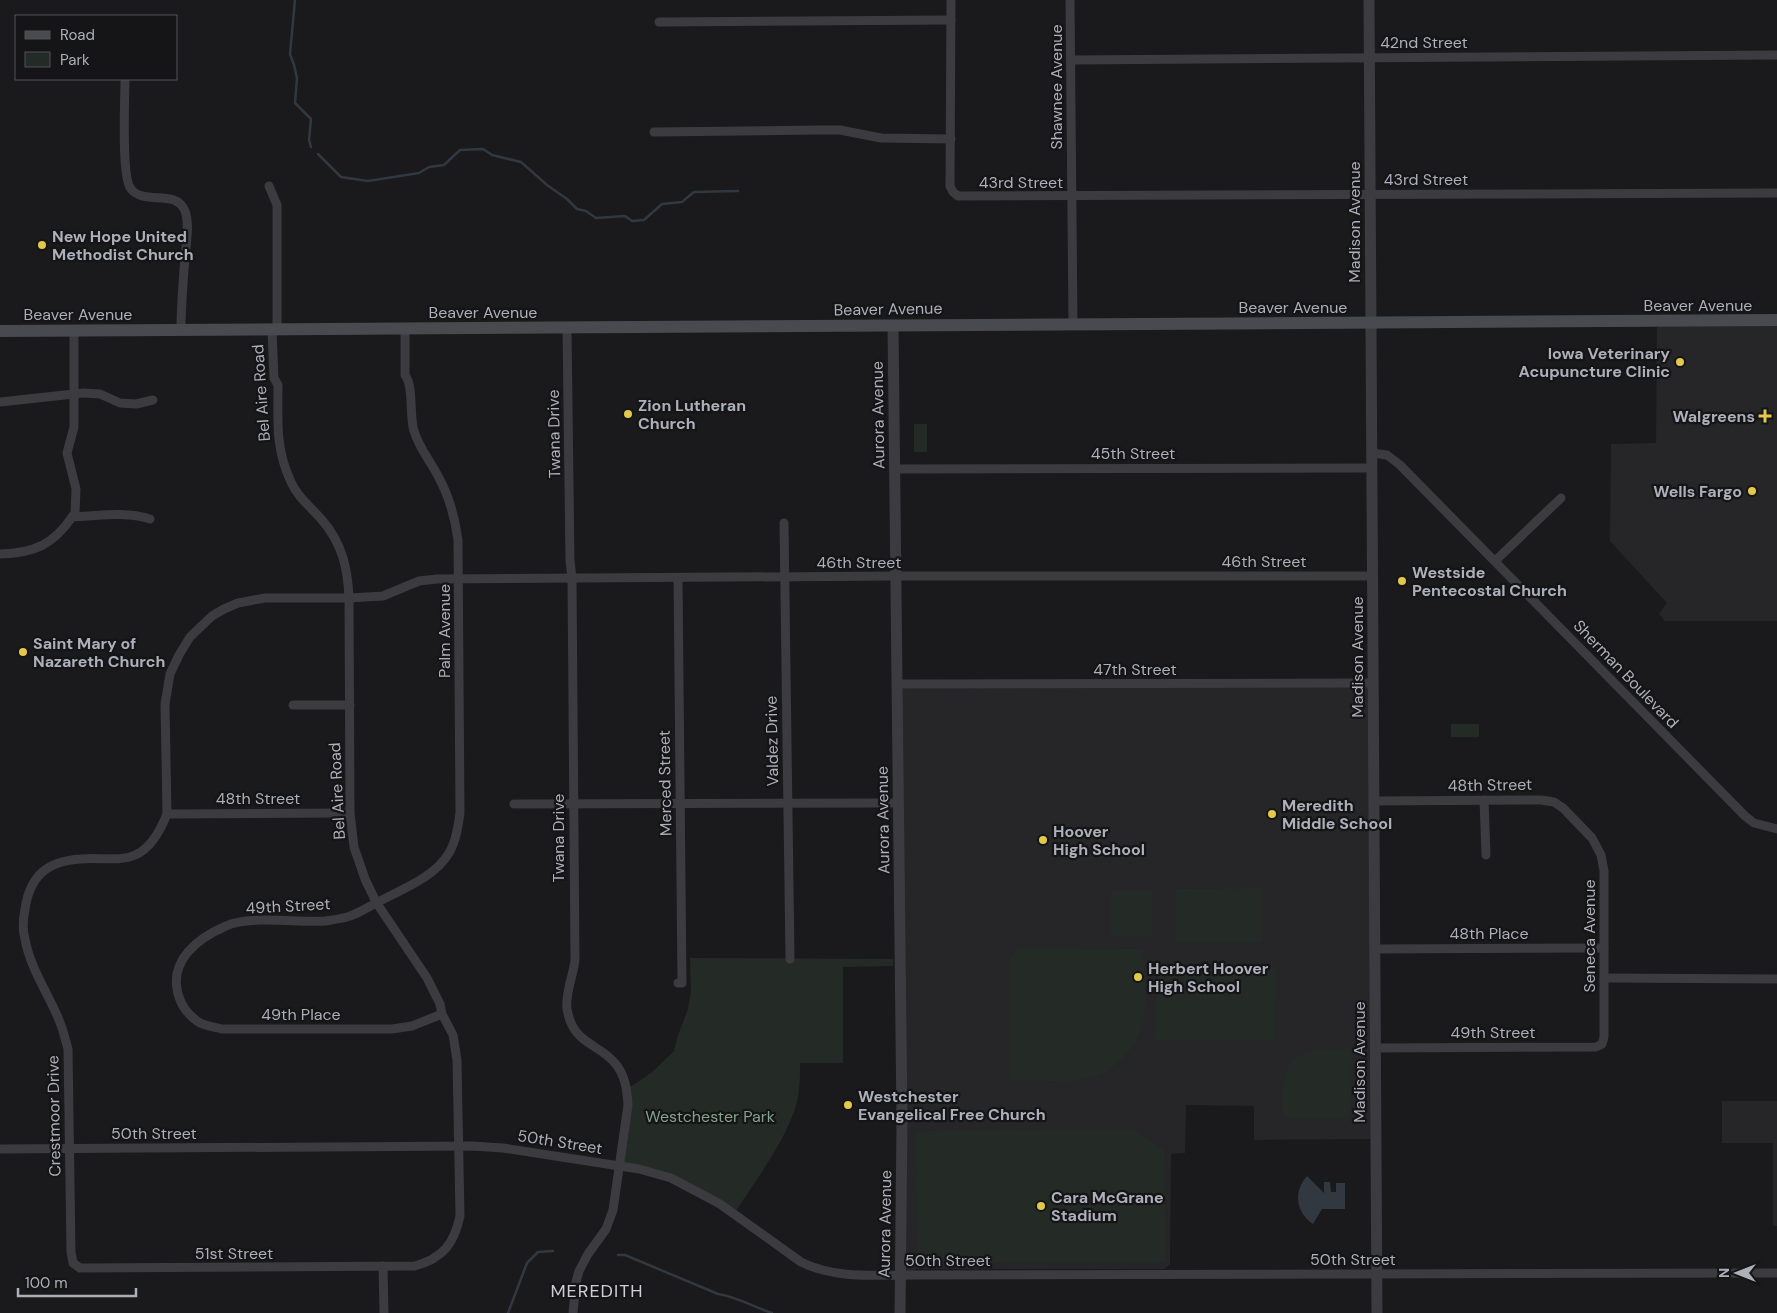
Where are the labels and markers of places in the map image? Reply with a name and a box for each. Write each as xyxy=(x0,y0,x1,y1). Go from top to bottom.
place label: New Hope United Methodist Church xyxy=(52,226,194,265)
marker: New Hope United Methodist Church xyxy=(36,239,48,251)
place label: Iowa Veterinary Acupuncture Clinic xyxy=(1519,343,1670,382)
marker: Iowa Veterinary Acupuncture Clinic xyxy=(1674,356,1686,368)
place label: Zion Lutheran Church xyxy=(638,395,746,434)
place label: Walgreens xyxy=(1672,406,1755,427)
marker: Zion Lutheran Church xyxy=(622,408,634,420)
marker: Walgreens xyxy=(1759,410,1771,422)
place label: Wells Fargo xyxy=(1653,481,1742,502)
marker: Wells Fargo xyxy=(1746,485,1758,497)
place label: Westside Pentecostal Church xyxy=(1412,562,1567,601)
marker: Westside Pentecostal Church xyxy=(1396,575,1408,587)
place label: Saint Mary of Nazareth Church xyxy=(33,633,165,672)
marker: Saint Mary of Nazareth Church xyxy=(17,646,29,658)
place label: Meredith Middle School xyxy=(1282,795,1392,834)
marker: Meredith Middle School xyxy=(1266,808,1278,820)
place label: Hoover High School xyxy=(1053,821,1145,860)
marker: Hoover High School xyxy=(1037,834,1049,846)
place label: Herbert Hoover High School xyxy=(1148,958,1269,997)
marker: Herbert Hoover High School xyxy=(1132,971,1144,983)
place label: Westchester Evangelical Free Church xyxy=(858,1086,1046,1125)
marker: Westchester Evangelical Free Church xyxy=(842,1099,854,1111)
place label: Cara McGrane Stadium xyxy=(1051,1187,1164,1226)
marker: Cara McGrane Stadium xyxy=(1035,1200,1047,1212)

